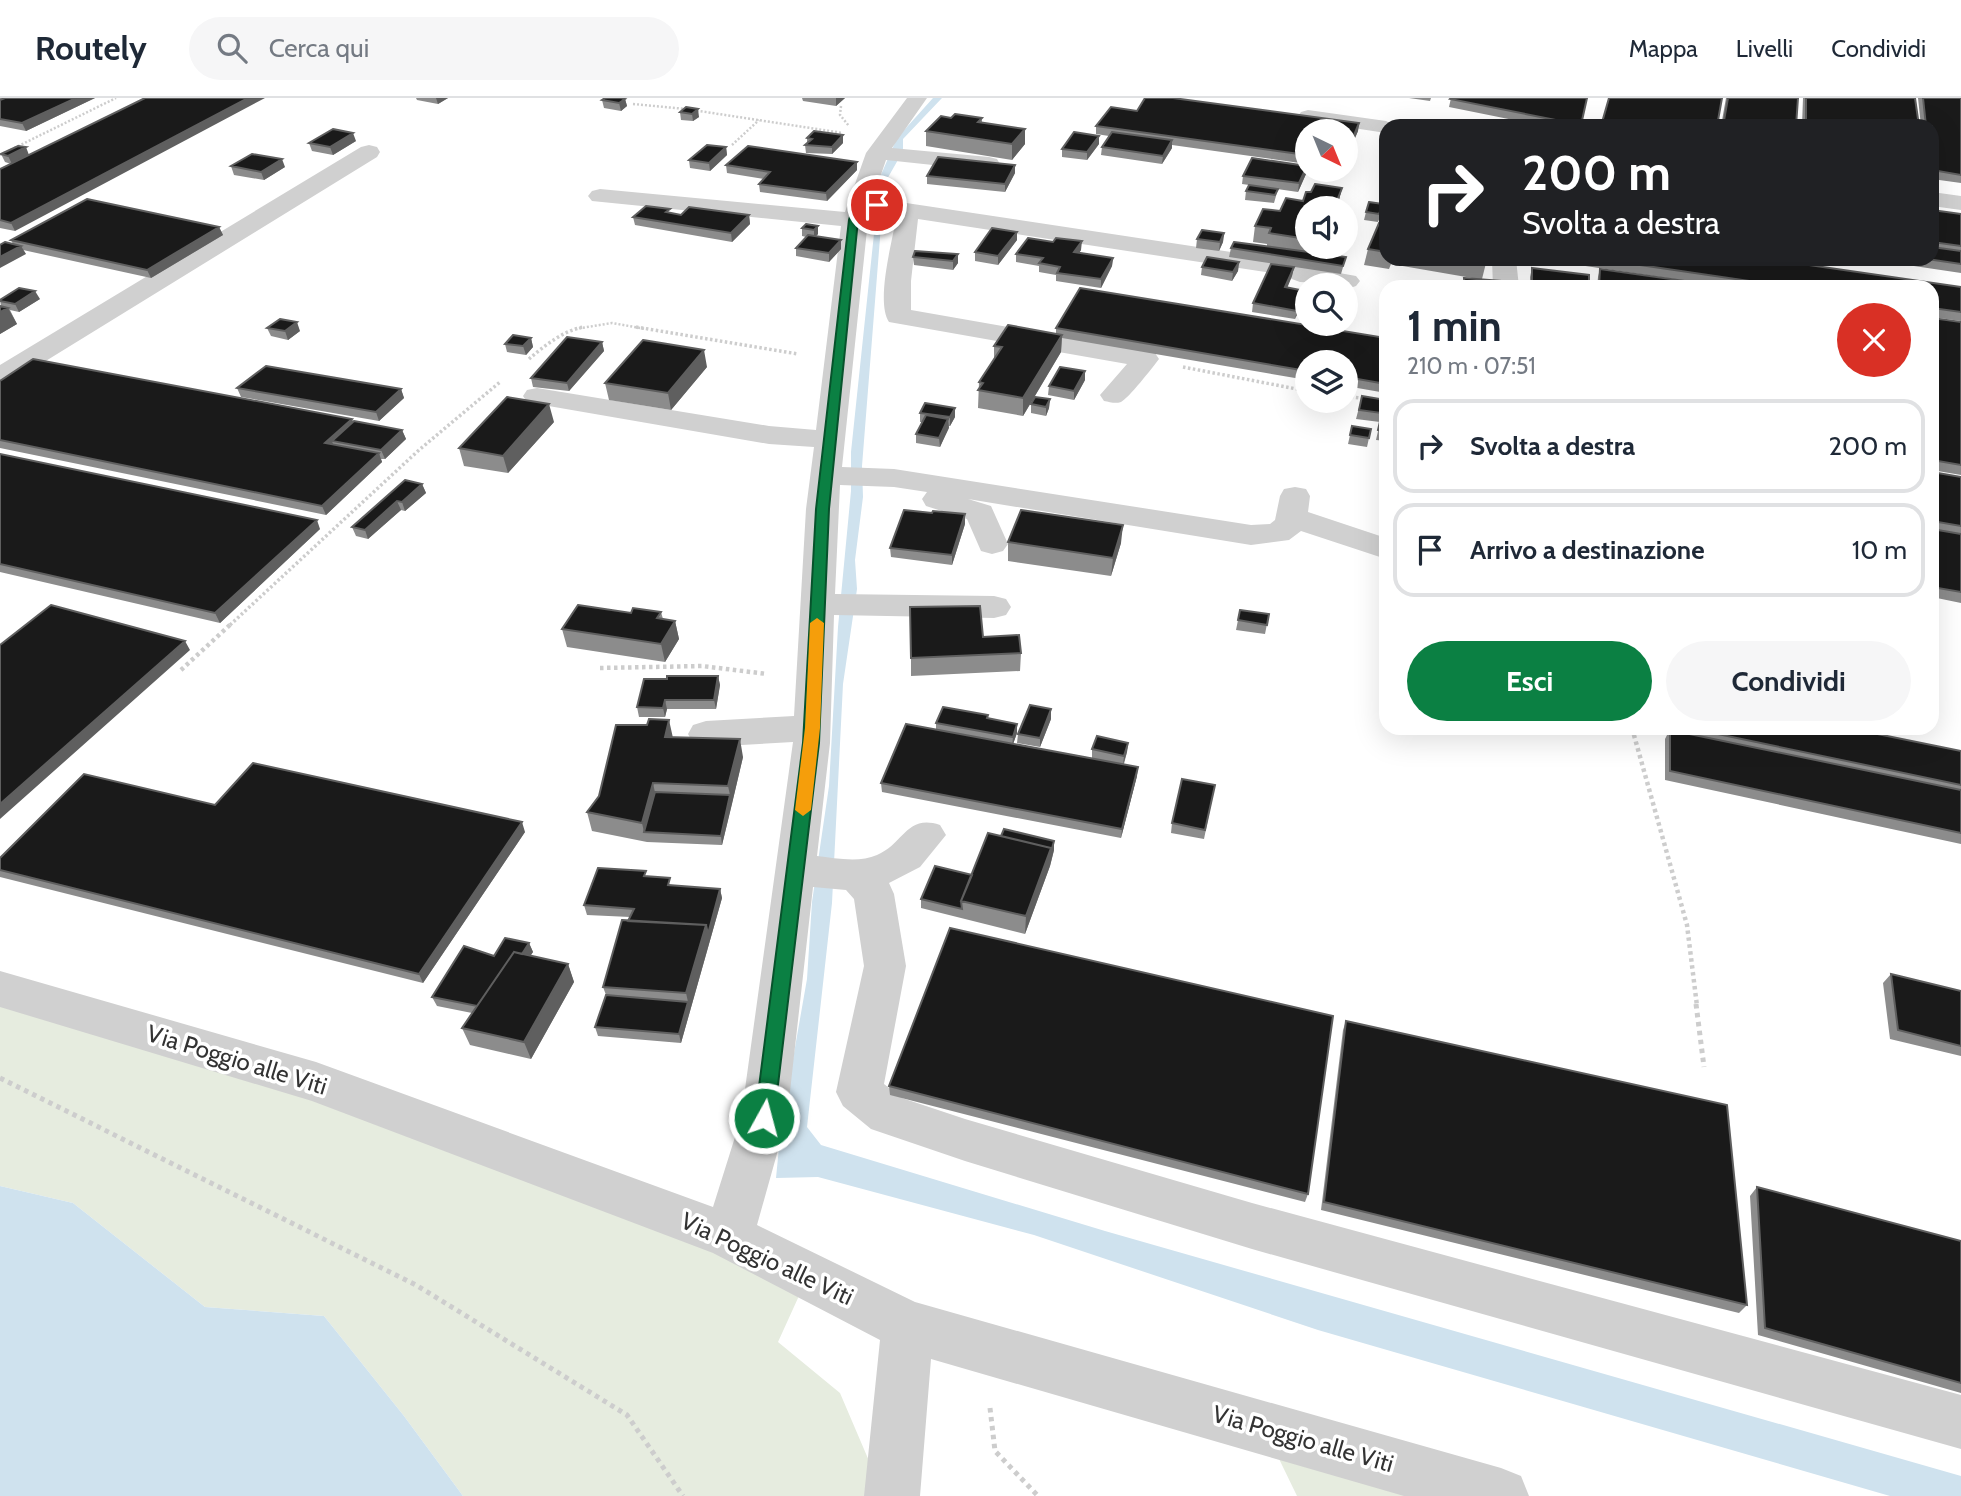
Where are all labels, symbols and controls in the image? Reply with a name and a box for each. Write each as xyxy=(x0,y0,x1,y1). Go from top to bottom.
search box xyxy=(189,17,679,80)
text: Routely xyxy=(35,28,147,68)
icon: search xyxy=(213,29,251,67)
text: Cerca qui xyxy=(269,32,369,64)
text: Mappa xyxy=(1629,34,1698,63)
text: Livelli xyxy=(1736,34,1793,63)
text: Condividi xyxy=(1831,34,1926,63)
north arrow xyxy=(1295,119,1358,182)
map controls xyxy=(1295,119,1358,413)
text: 200 m xyxy=(1522,143,1671,202)
icon: right xyxy=(1407,147,1498,238)
pin xyxy=(847,175,907,235)
icon: arrive xyxy=(858,186,896,224)
button: sound xyxy=(1295,196,1358,259)
text: Svolta a destra xyxy=(1522,203,1720,242)
button: search xyxy=(1295,273,1358,336)
text: 1 min xyxy=(1407,300,1502,352)
button: close xyxy=(1837,303,1911,377)
button: layers xyxy=(1295,350,1358,413)
text: 210 m · 07:51 xyxy=(1407,352,1536,380)
icon: right xyxy=(1411,427,1449,465)
text: Svolta a destra xyxy=(1470,430,1635,462)
text: 200 m xyxy=(1828,430,1907,462)
icon: arrive xyxy=(1411,531,1449,569)
text: Arrivo a destinazione xyxy=(1470,534,1705,566)
text: 10 m xyxy=(1852,534,1907,566)
button: Esci xyxy=(1407,641,1652,721)
button: Condividi xyxy=(1666,641,1911,721)
street label: Via Poggio alle Viti xyxy=(144,1018,331,1101)
position arrow xyxy=(727,1081,801,1155)
street label: Via Poggio alle Viti xyxy=(676,1206,858,1311)
street label: Via Poggio alle Viti xyxy=(1209,1399,1397,1478)

